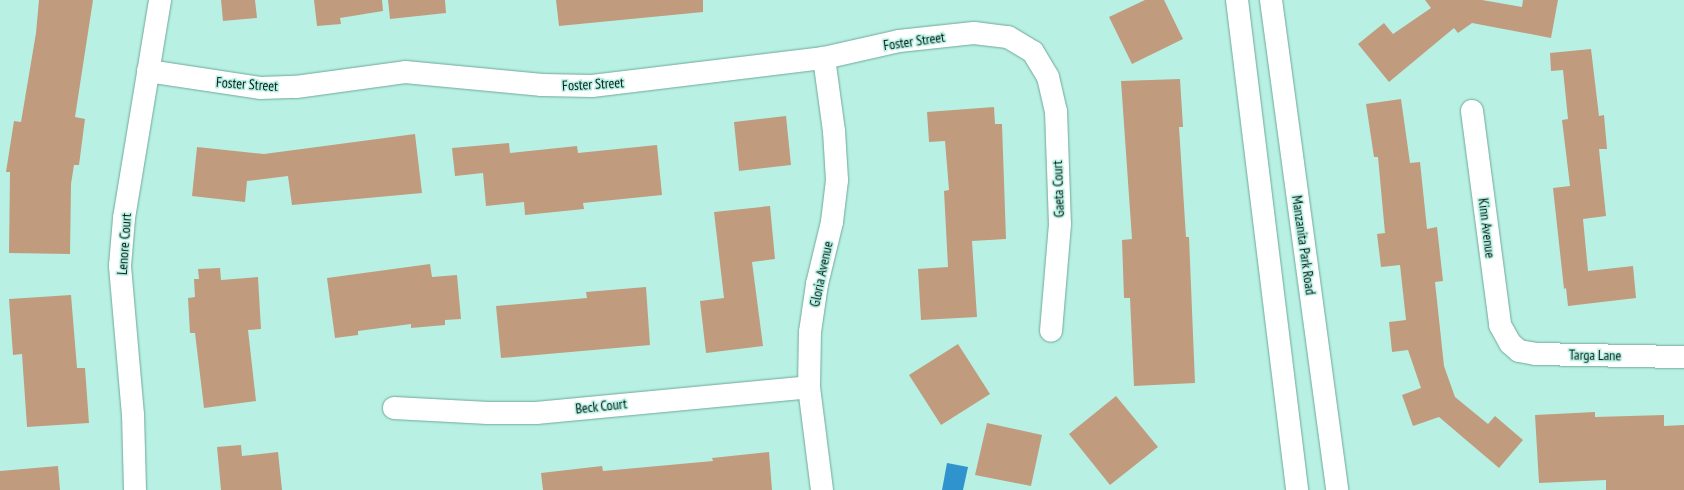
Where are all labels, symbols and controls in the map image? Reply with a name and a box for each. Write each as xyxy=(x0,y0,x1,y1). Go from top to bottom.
street label: Foster Street xyxy=(882,28,946,54)
street label: Foster Street xyxy=(216,73,278,95)
street label: Foster Street xyxy=(562,74,624,94)
street label: Gaeta Court xyxy=(1049,160,1067,218)
street label: Manzanita Park Road xyxy=(1289,194,1319,296)
street label: Kinn Avenue xyxy=(1475,197,1499,259)
street label: Lenore Court xyxy=(113,213,135,275)
street label: Gloria Avenue xyxy=(806,239,836,309)
street label: Targa Lane xyxy=(1569,346,1621,364)
street label: Beck Court xyxy=(574,395,628,417)

